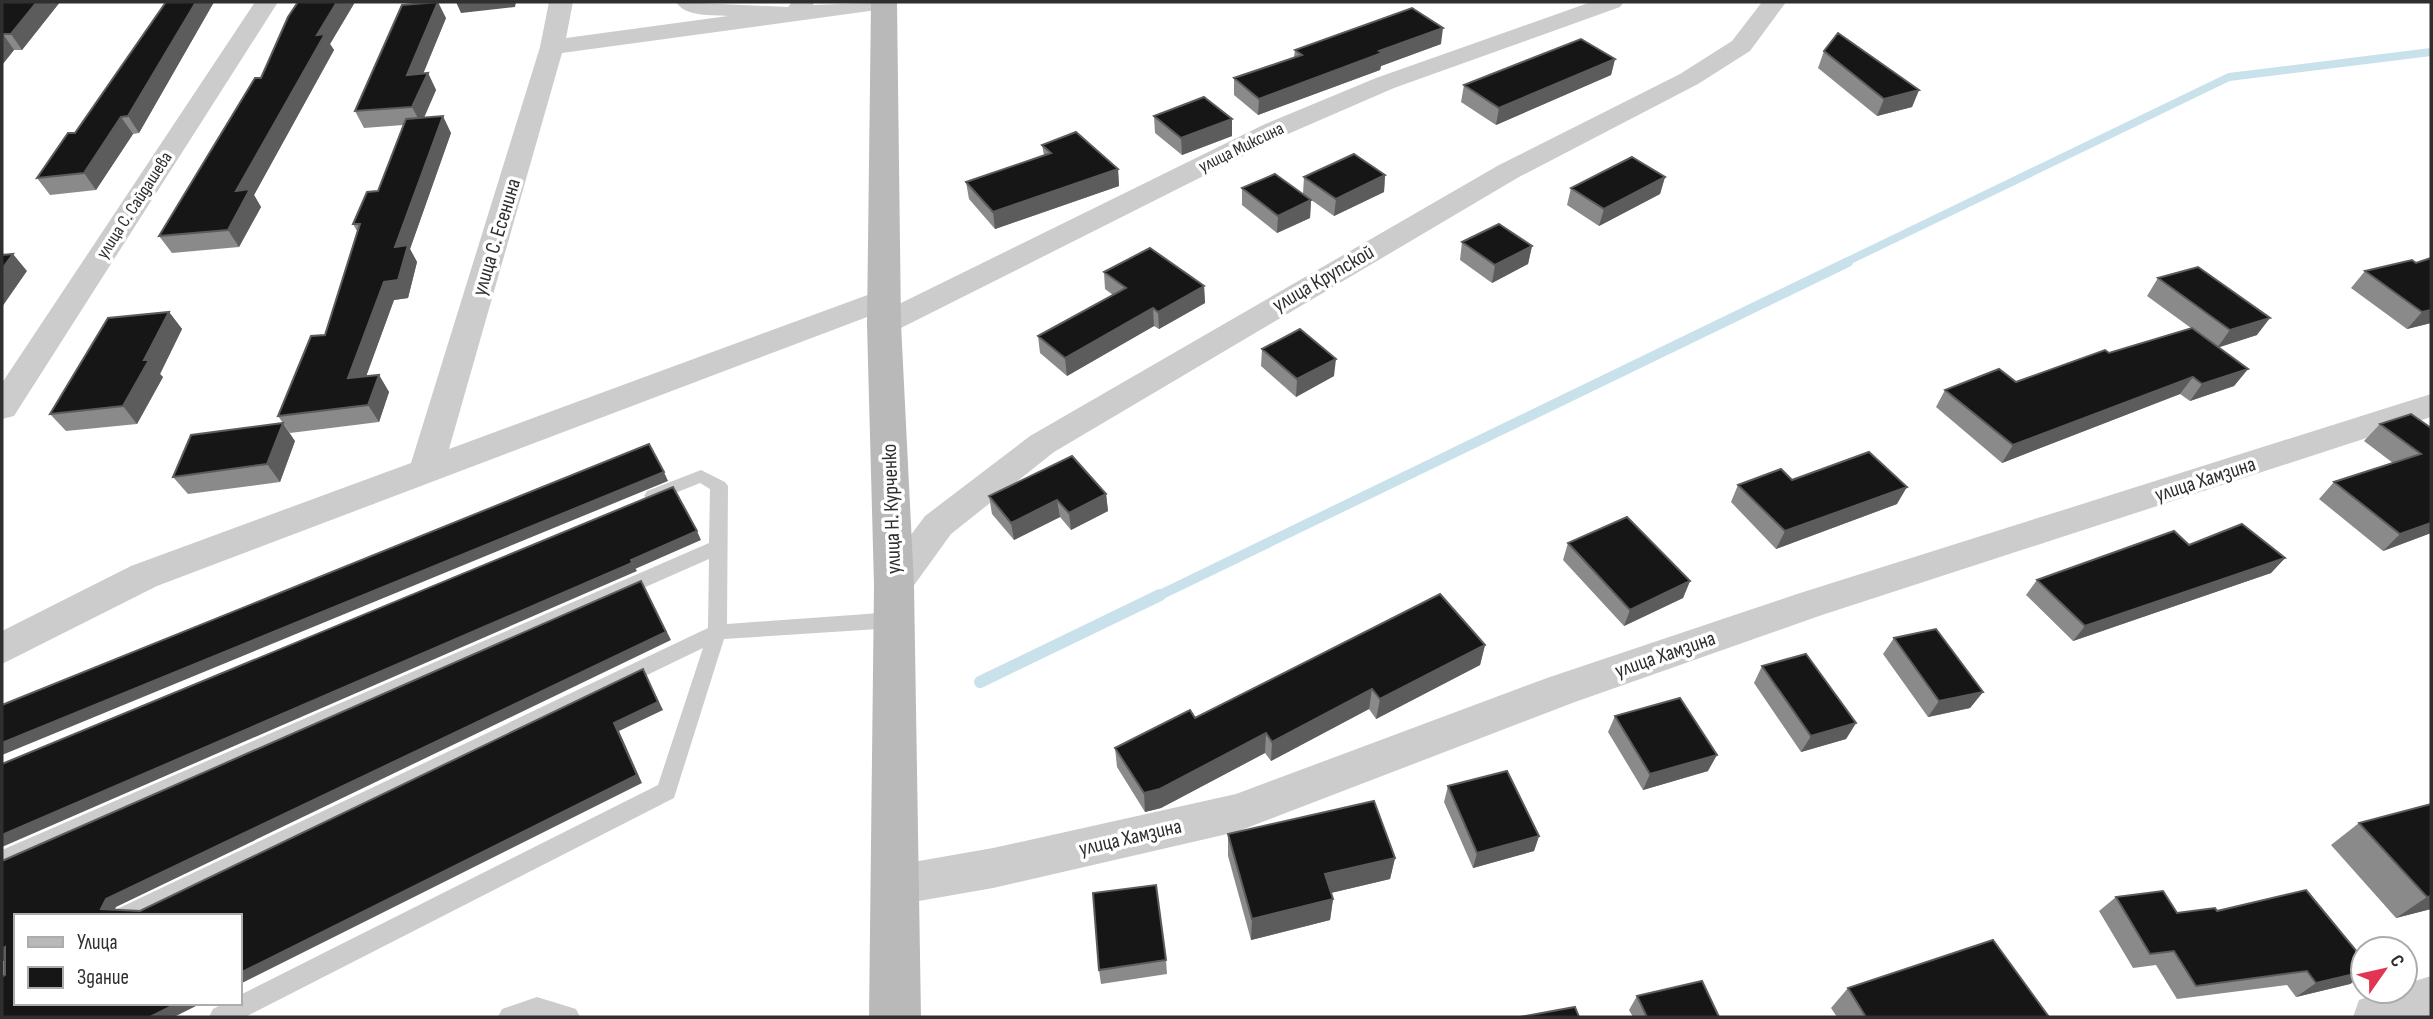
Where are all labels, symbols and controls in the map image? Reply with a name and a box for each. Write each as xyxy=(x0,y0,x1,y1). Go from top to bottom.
street label: улица Миксина xyxy=(1195,118,1287,177)
street label: улица С. Сайдашева xyxy=(92,148,177,263)
street label: улица С. Есенина xyxy=(467,175,526,299)
street label: улица Крупской xyxy=(1268,239,1378,317)
street label: улица Н. Курченко xyxy=(877,443,906,575)
street label: улица Хамзина xyxy=(2152,451,2259,508)
street label: улица Хамзина xyxy=(1612,626,1719,683)
street label: улица Хамзина xyxy=(1076,814,1184,861)
legend xyxy=(14,914,242,1005)
text: Улица xyxy=(77,930,118,955)
north arrow xyxy=(2349,935,2419,1005)
text: С xyxy=(2385,951,2409,972)
text: Здание xyxy=(77,965,129,990)

